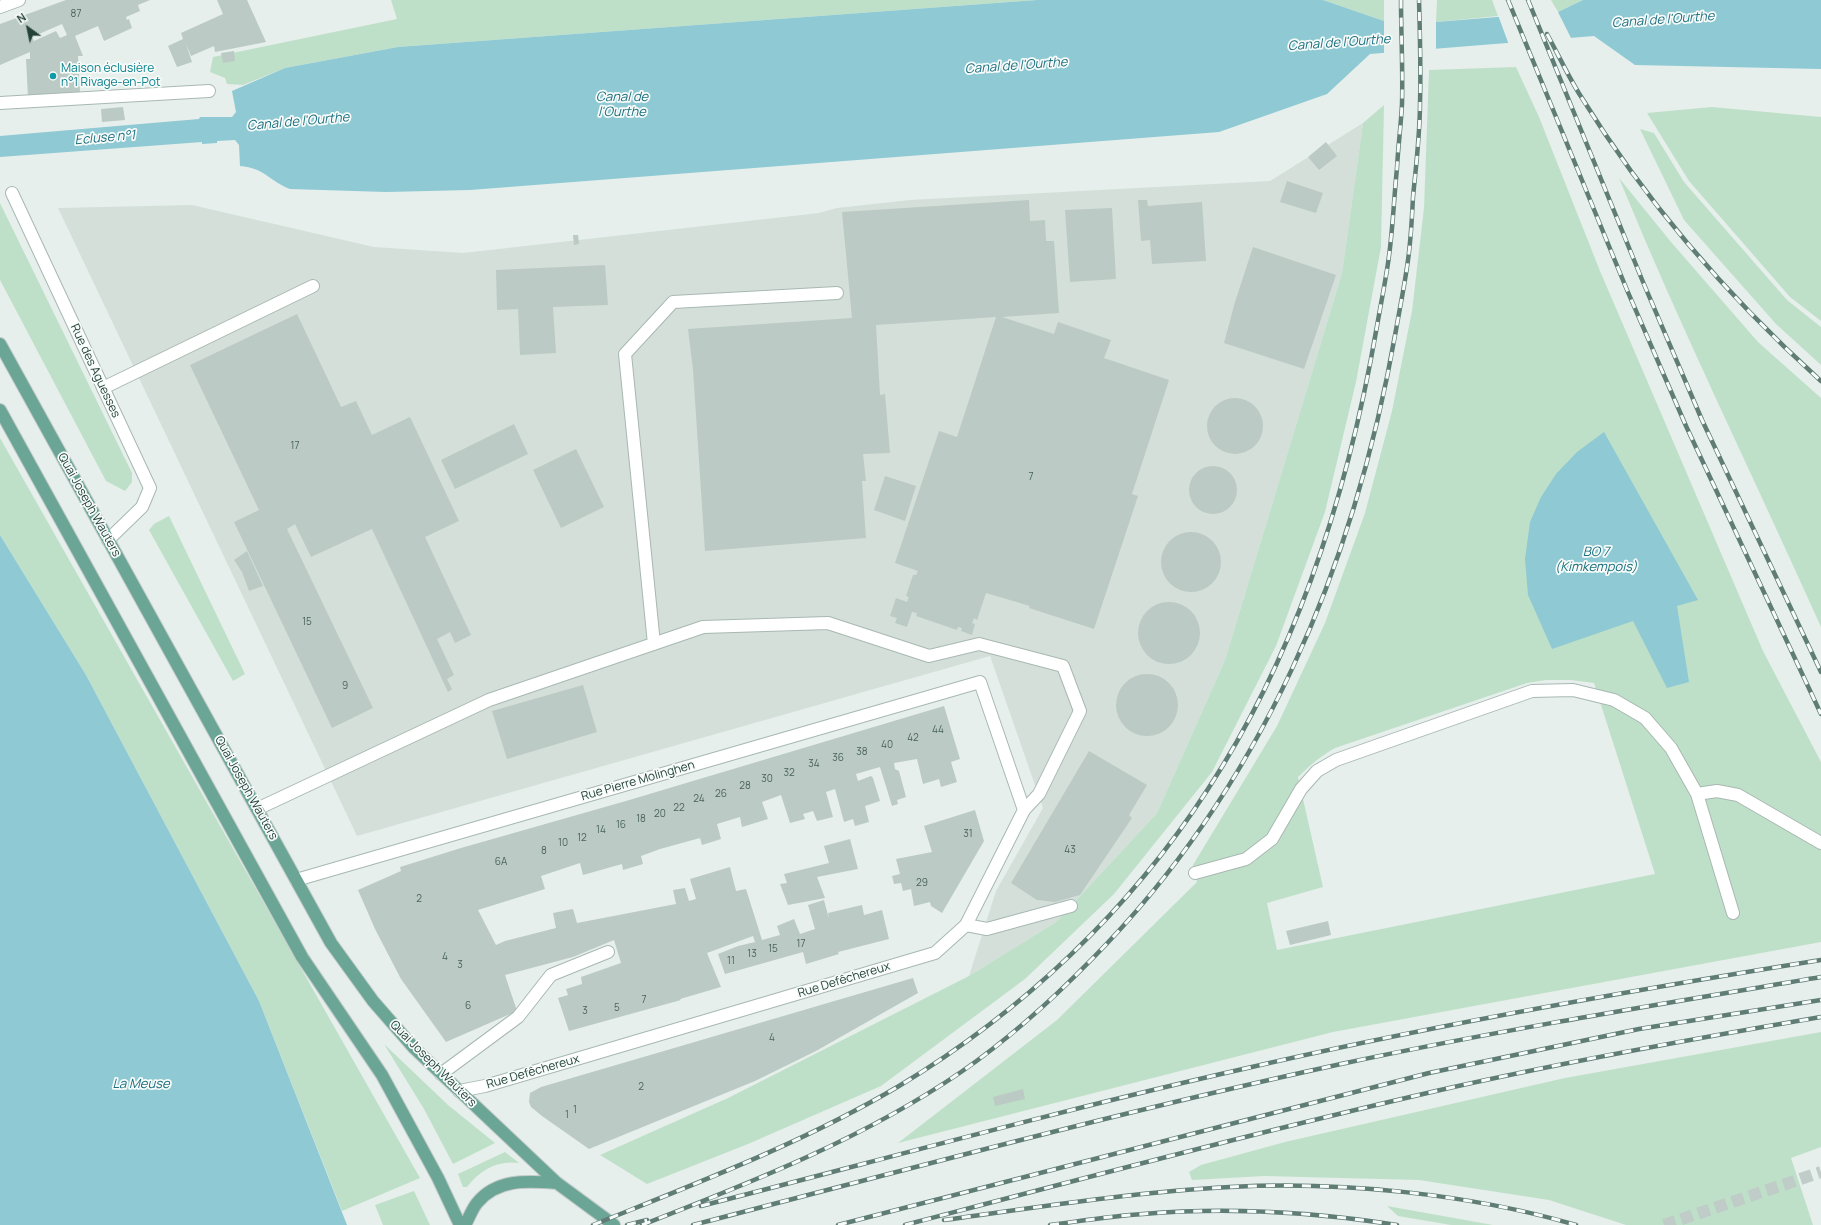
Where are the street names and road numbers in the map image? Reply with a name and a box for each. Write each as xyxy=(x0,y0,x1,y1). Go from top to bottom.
street label: Rue des Aguesses xyxy=(67,322,123,420)
street label: Quai Joseph Wauters xyxy=(54,451,124,559)
street label: Quai Joseph Wauters xyxy=(211,734,281,842)
street label: Rue Pierre Molinghen xyxy=(580,758,696,804)
street label: Rue Defêchereux xyxy=(796,959,892,1001)
street label: Quai Joseph Wauters xyxy=(387,1018,479,1110)
street label: Rue Defêchereux xyxy=(485,1052,581,1092)

